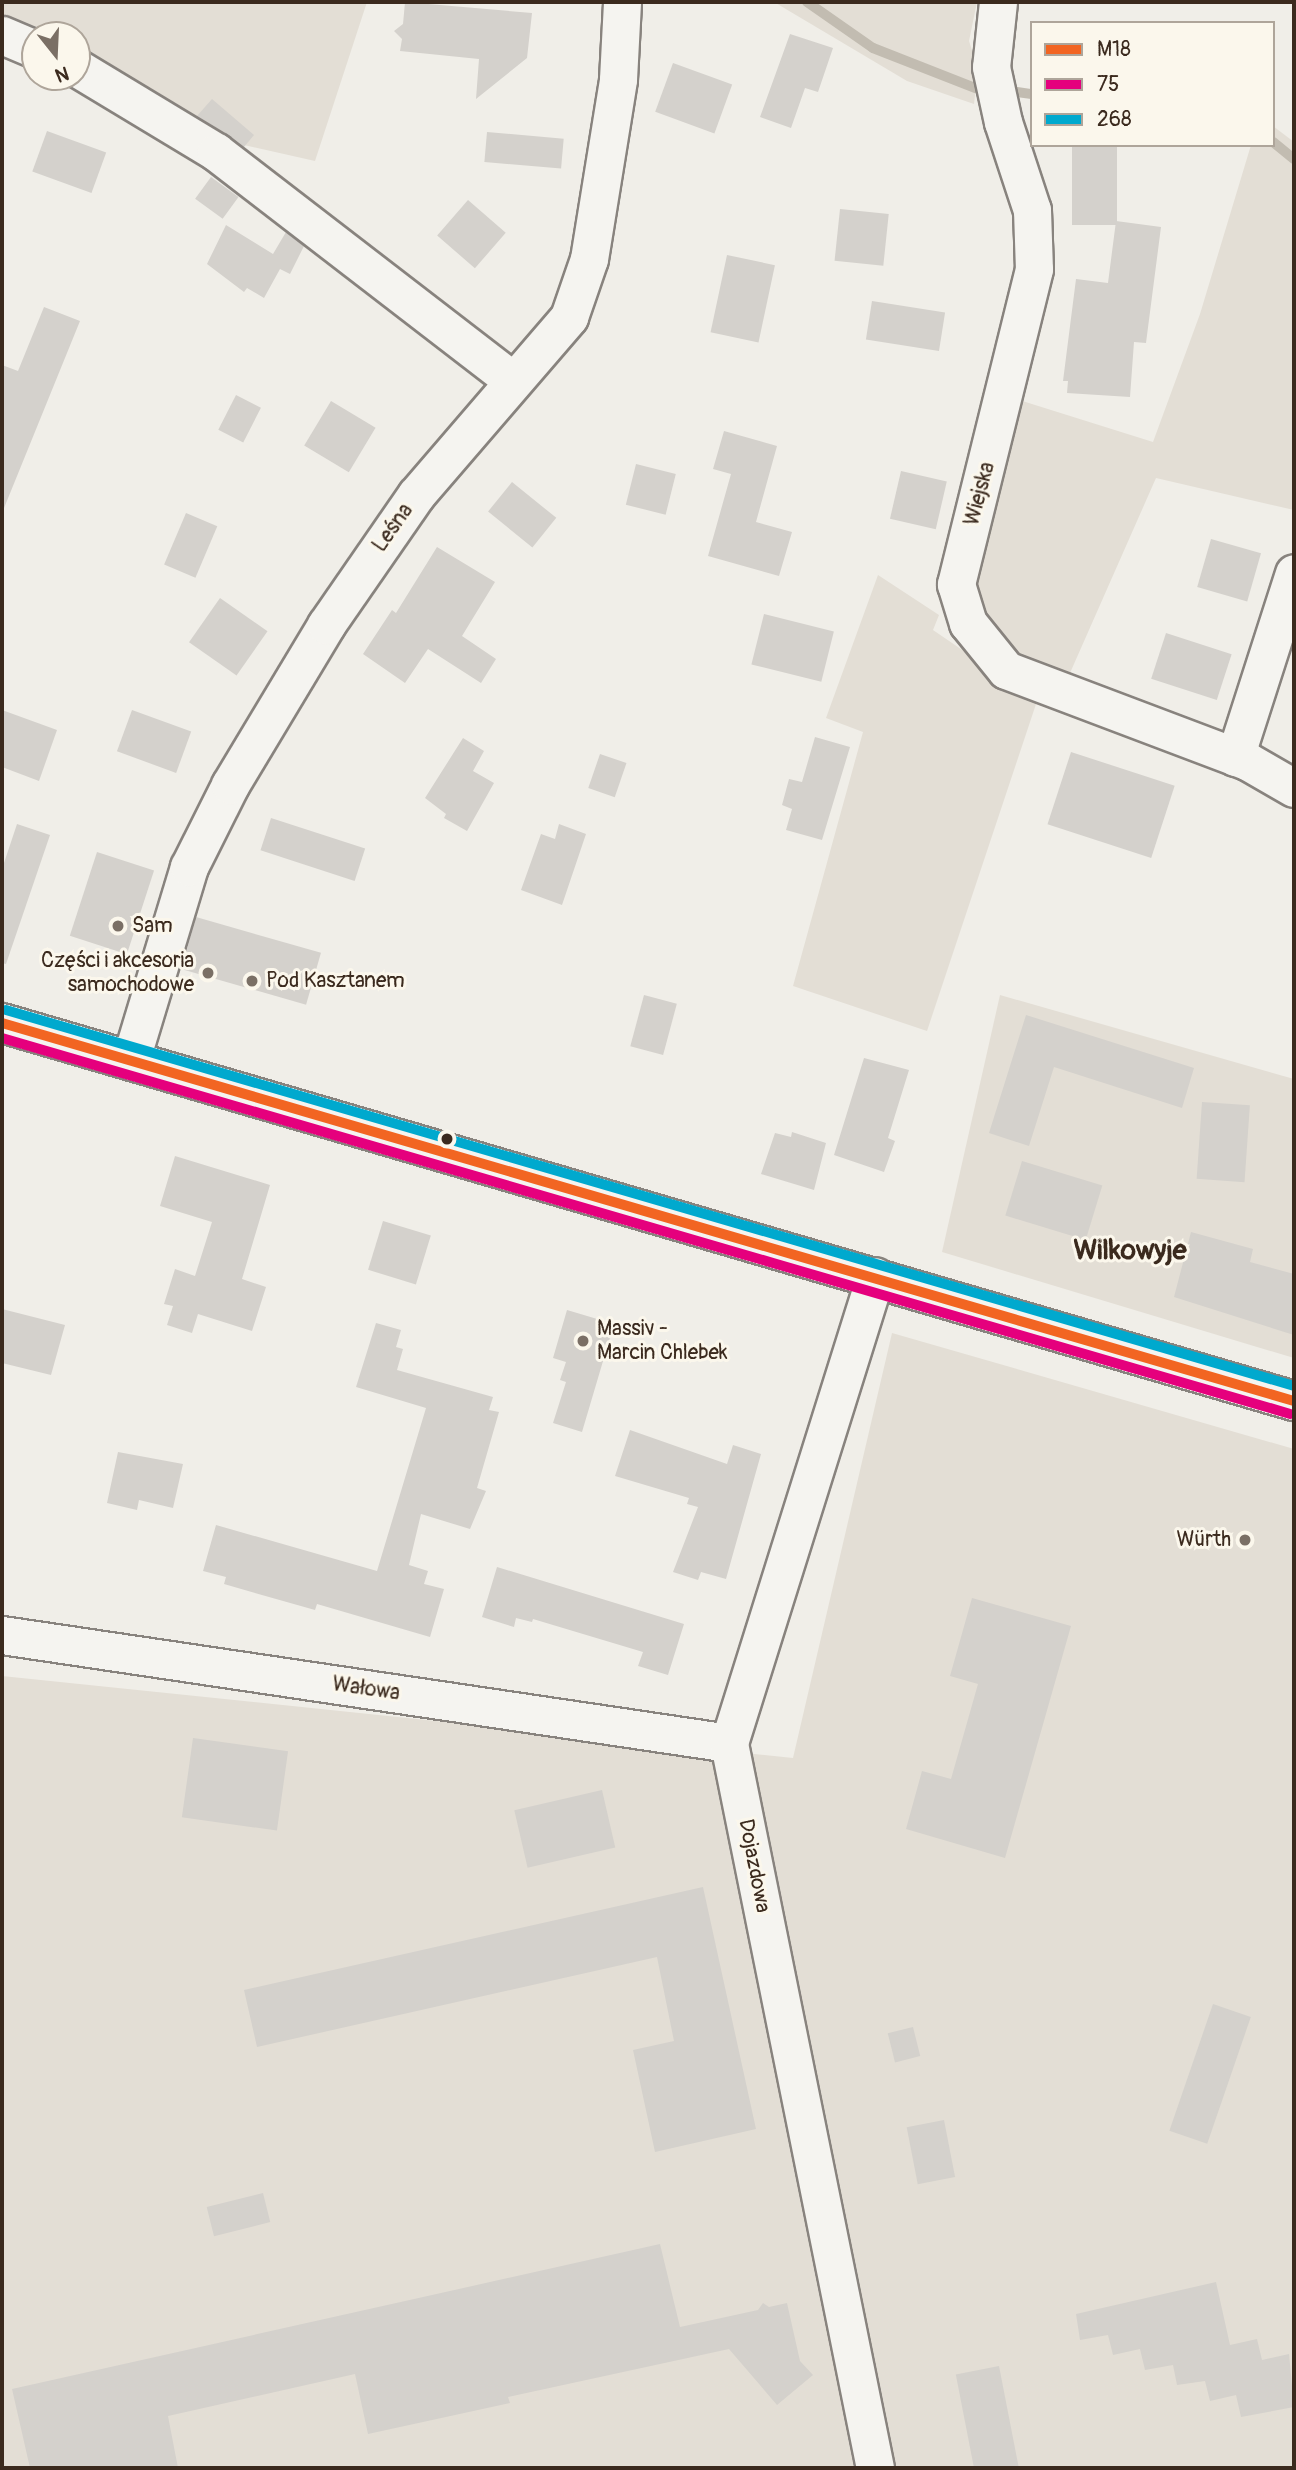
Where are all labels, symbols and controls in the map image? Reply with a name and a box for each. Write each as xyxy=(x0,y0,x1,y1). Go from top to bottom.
north arrow xyxy=(21,21,91,91)
legend xyxy=(1030,21,1275,147)
text: M18 xyxy=(1097,36,1131,63)
text: N xyxy=(52,61,72,87)
text: 75 xyxy=(1097,71,1120,98)
text: 268 xyxy=(1097,106,1132,133)
street label: Wiejska xyxy=(959,459,1001,529)
street label: Leśna xyxy=(367,499,419,557)
place label: Sam xyxy=(132,913,173,939)
marker: Sam xyxy=(110,918,126,934)
place label: Części i akcesoria samochodowe xyxy=(41,948,194,998)
marker: Części i akcesoria samochodowe xyxy=(200,965,216,981)
place label: Pod Kasztanem xyxy=(266,968,405,994)
marker: Pod Kasztanem xyxy=(244,973,260,989)
unlabelled marker xyxy=(440,1132,454,1146)
district label: Wilkowyje xyxy=(1073,1234,1187,1268)
place label: Massiv - Marcin Chlebek xyxy=(597,1316,728,1366)
marker: Massiv - Marcin Chlebek xyxy=(575,1333,591,1349)
place label: Würth xyxy=(1176,1527,1231,1553)
marker: Würth xyxy=(1237,1532,1253,1548)
street label: Wałowa xyxy=(331,1672,401,1706)
street label: Dojazdowa xyxy=(733,1817,775,1915)

